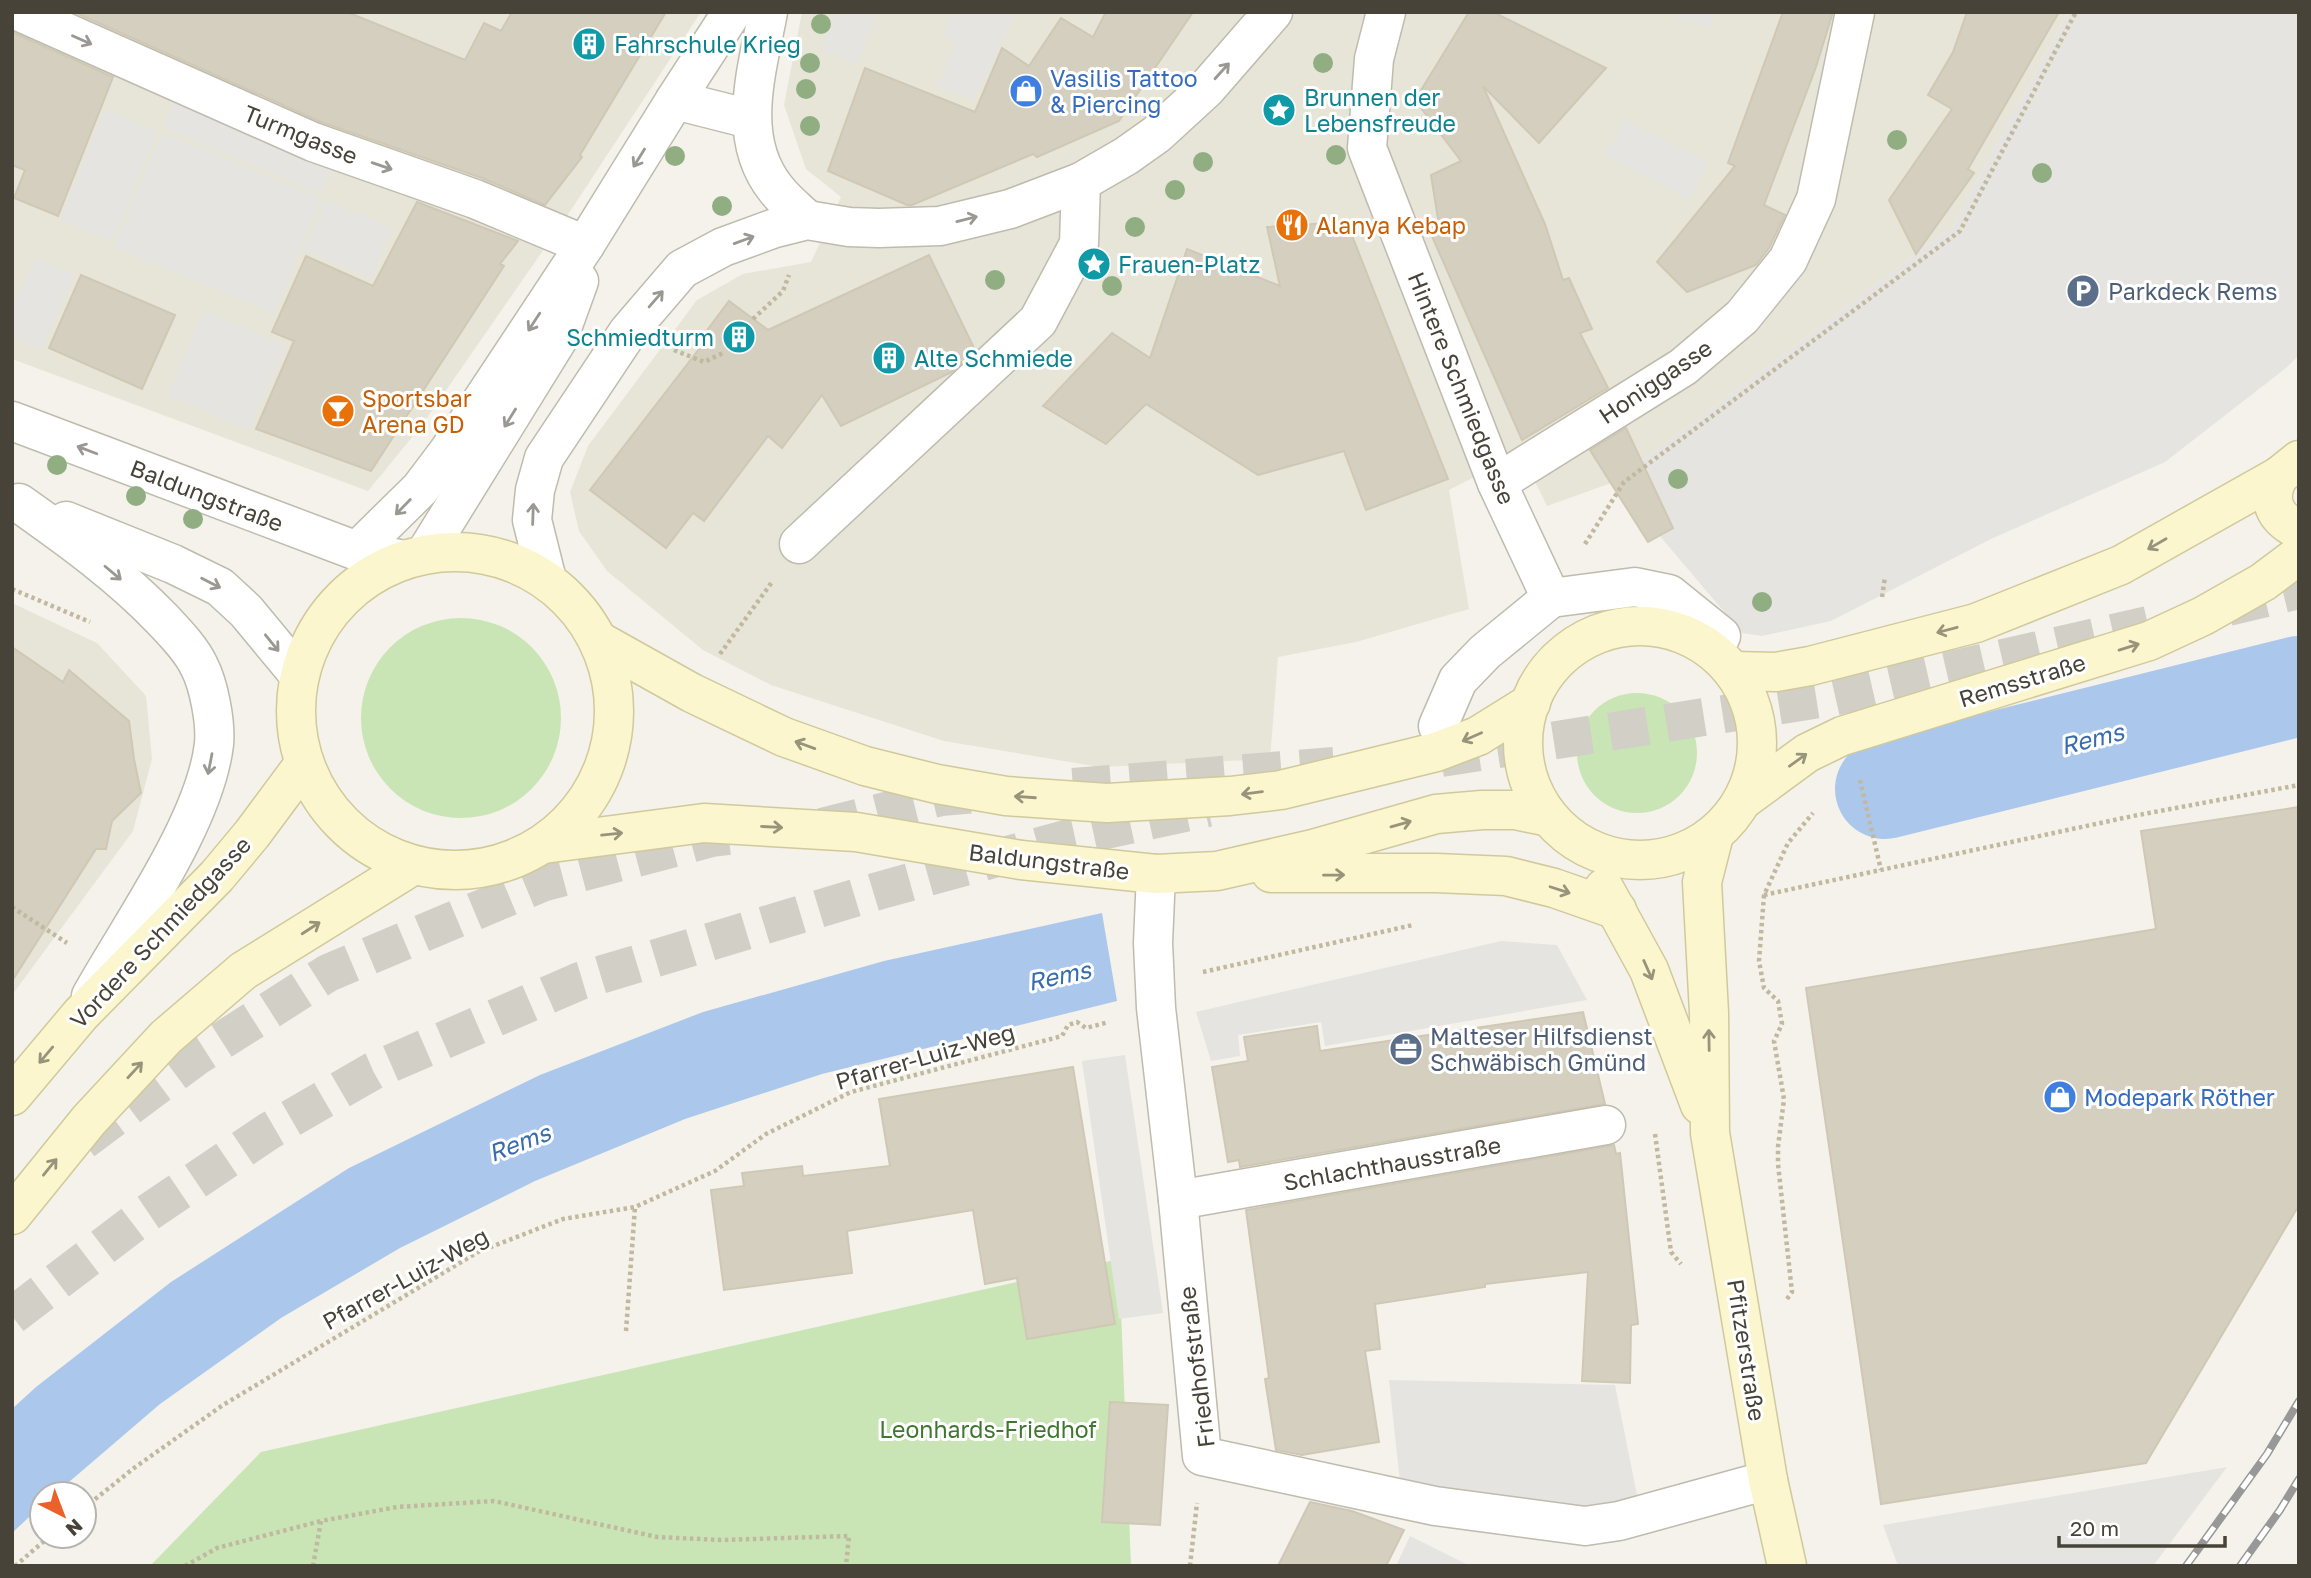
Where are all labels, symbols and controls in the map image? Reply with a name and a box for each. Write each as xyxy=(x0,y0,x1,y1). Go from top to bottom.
building icon: Fahrschule Krieg xyxy=(570,25,608,63)
place label: Fahrschule Krieg xyxy=(614,30,801,58)
one-way arrow xyxy=(71,34,93,47)
one-way arrow xyxy=(1214,62,1230,80)
place label: Vasilis Tattoo & Piercing xyxy=(1050,64,1198,118)
shop icon: Vasilis Tattoo & Piercing xyxy=(1007,72,1045,110)
place label: Brunnen der Lebensfreude xyxy=(1304,83,1456,137)
place icon: Brunnen der Lebensfreude xyxy=(1260,91,1298,129)
street label: Turmgasse xyxy=(240,98,362,170)
one-way arrow xyxy=(631,147,645,167)
one-way arrow xyxy=(371,161,393,173)
restaurant icon: Alanya Kebap xyxy=(1273,206,1311,244)
place label: Alanya Kebap xyxy=(1316,211,1466,239)
one-way arrow xyxy=(955,212,978,226)
one-way arrow xyxy=(732,232,754,245)
place icon: Frauen-Platz xyxy=(1075,245,1113,283)
place label: Frauen-Platz xyxy=(1118,250,1260,278)
street label: Hintere Schmiedgasse xyxy=(1403,268,1521,508)
parking icon: Parkdeck Rems xyxy=(2064,272,2102,310)
place label: Parkdeck Rems xyxy=(2108,277,2277,305)
one-way arrow xyxy=(648,290,664,308)
one-way arrow xyxy=(527,312,541,332)
building icon: Schmiedturm xyxy=(720,318,758,356)
place label: Schmiedturm xyxy=(566,323,714,351)
street label: Honiggasse xyxy=(1593,333,1717,429)
building icon: Alte Schmiede xyxy=(870,339,908,377)
place label: Alte Schmiede xyxy=(914,344,1073,372)
place label: Sportsbar Arena GD xyxy=(362,384,472,438)
bar icon: Sportsbar Arena GD xyxy=(319,392,357,430)
one-way arrow xyxy=(502,407,516,427)
one-way arrow xyxy=(76,442,98,455)
street label: Baldungstraße xyxy=(127,453,287,537)
one-way arrow xyxy=(394,499,411,516)
one-way arrow xyxy=(527,502,540,525)
one-way arrow xyxy=(2147,538,2168,551)
one-way arrow xyxy=(103,566,121,581)
one-way arrow xyxy=(200,576,221,590)
one-way arrow xyxy=(1936,625,1958,638)
one-way arrow xyxy=(265,634,280,652)
one-way arrow xyxy=(2118,640,2140,653)
street label: Remsstraße xyxy=(1955,647,2089,713)
water label: Rems xyxy=(2057,716,2128,760)
one-way arrow xyxy=(1462,731,1483,744)
one-way arrow xyxy=(794,737,816,750)
one-way arrow xyxy=(202,752,216,775)
one-way arrow xyxy=(1788,752,1807,767)
one-way arrow xyxy=(1241,787,1264,800)
one-way arrow xyxy=(1014,790,1037,803)
one-way arrow xyxy=(1390,817,1412,830)
one-way arrow xyxy=(760,821,783,834)
one-way arrow xyxy=(600,827,623,840)
street label: Vordere Schmiedgasse xyxy=(64,830,256,1034)
street label: Baldungstraße xyxy=(967,837,1131,885)
one-way arrow xyxy=(1322,868,1345,881)
one-way arrow xyxy=(1548,885,1570,897)
one-way arrow xyxy=(301,920,321,934)
water label: Rems xyxy=(1025,954,1095,996)
one-way arrow xyxy=(1642,959,1655,980)
street label: Pfarrer-Luiz-Weg xyxy=(832,1017,1018,1095)
place label: Malteser Hilfsdienst Schwäbisch Gmünd xyxy=(1430,1022,1653,1076)
one-way arrow xyxy=(1702,1029,1716,1052)
office icon: Malteser Hilfsdienst Schwäbisch Gmünd xyxy=(1387,1030,1425,1068)
one-way arrow xyxy=(38,1046,54,1064)
one-way arrow xyxy=(127,1061,143,1079)
shop icon: Modepark Röther xyxy=(2041,1078,2079,1116)
place label: Modepark Röther xyxy=(2084,1083,2275,1111)
water label: Rems xyxy=(484,1117,555,1167)
street label: Schlachthausstraße xyxy=(1281,1130,1503,1196)
one-way arrow xyxy=(43,1159,58,1177)
street label: Pfarrer-Luiz-Weg xyxy=(317,1221,493,1335)
street label: Pfitzerstraße xyxy=(1722,1277,1772,1423)
street label: Friedhofstraße xyxy=(1172,1285,1220,1449)
park label: Leonhards-Friedhof xyxy=(879,1415,1097,1443)
north arrow xyxy=(28,1480,98,1550)
scale bar xyxy=(2059,1504,2225,1548)
text: N xyxy=(62,1515,88,1541)
text: 20 m xyxy=(2070,1515,2119,1541)

